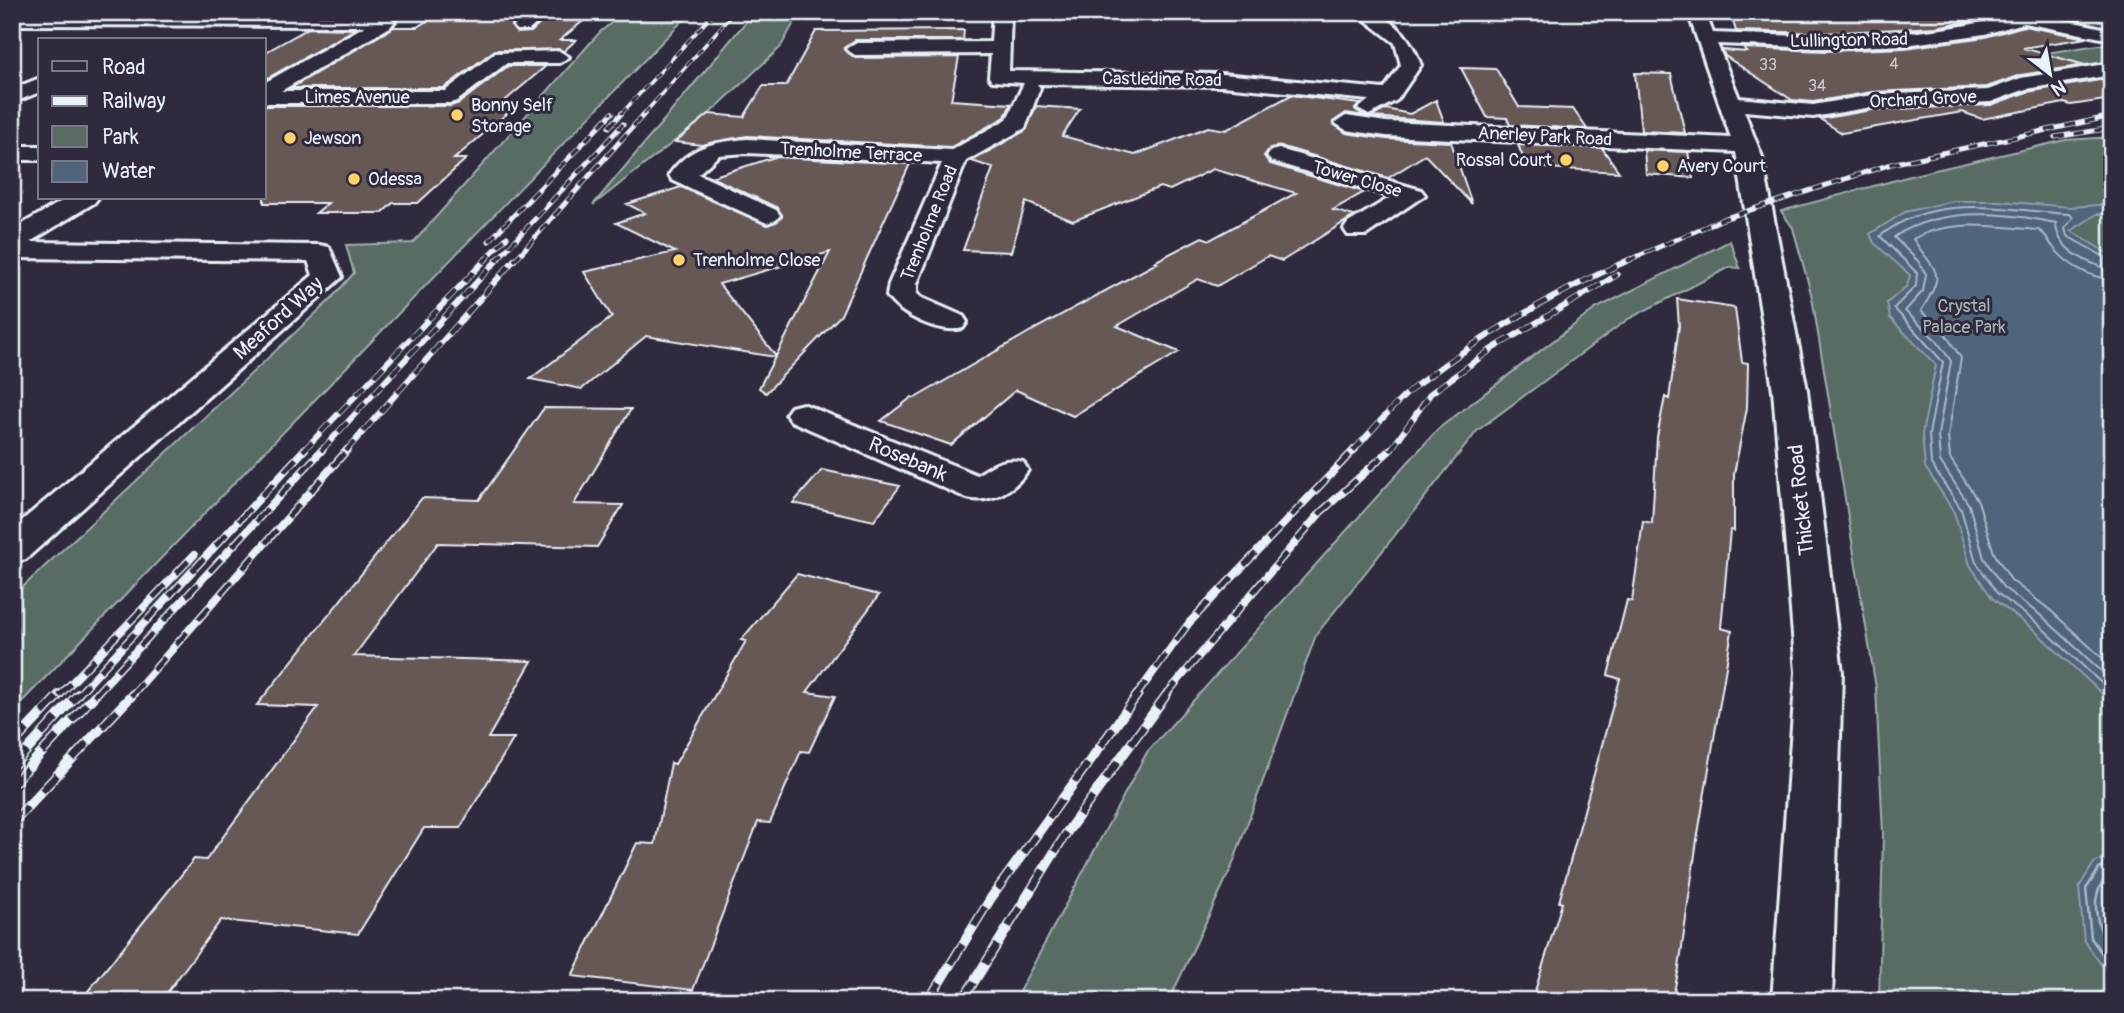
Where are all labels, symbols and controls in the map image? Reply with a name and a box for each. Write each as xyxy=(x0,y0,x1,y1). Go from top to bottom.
street label: Lullington Road xyxy=(1790,28,1908,53)
legend xyxy=(38,38,266,200)
north arrow xyxy=(2016,38,2086,108)
text: Road xyxy=(102,54,146,81)
house number: 4 xyxy=(1889,54,1899,74)
house number: 33 xyxy=(1759,55,1777,75)
street label: Castledine Road xyxy=(1102,67,1222,92)
text: N xyxy=(2046,74,2070,101)
house number: 34 xyxy=(1808,76,1826,96)
street label: Orchard Grove xyxy=(1869,85,1977,114)
street label: Limes Avenue xyxy=(304,86,410,109)
text: Railway xyxy=(102,88,166,115)
place label: Bonny Self Storage xyxy=(471,94,554,138)
marker: Bonny Self Storage xyxy=(449,107,465,123)
street label: Anerley Park Road xyxy=(1477,121,1613,152)
text: Park xyxy=(102,124,139,151)
place label: Jewson xyxy=(304,127,361,150)
marker: Jewson xyxy=(282,130,298,146)
street label: Trenholme Terrace xyxy=(779,137,923,168)
place label: Rossal Court xyxy=(1456,149,1553,172)
marker: Rossal Court xyxy=(1558,152,1574,168)
place label: Avery Court xyxy=(1677,155,1767,178)
street label: Tower Close xyxy=(1309,156,1404,203)
text: Water xyxy=(102,158,156,185)
marker: Avery Court xyxy=(1655,158,1671,174)
street label: Trenholme Road xyxy=(896,162,963,284)
place label: Odessa xyxy=(368,168,422,191)
marker: Odessa xyxy=(346,171,362,187)
place label: Trenholme Close xyxy=(693,249,820,272)
marker: Trenholme Close xyxy=(671,252,687,268)
street label: Meaford Way xyxy=(228,271,329,366)
park label: Crystal Palace Park xyxy=(1922,295,2006,339)
street label: Rosebank xyxy=(864,431,952,488)
street label: Thicket Road xyxy=(1782,443,1821,557)

